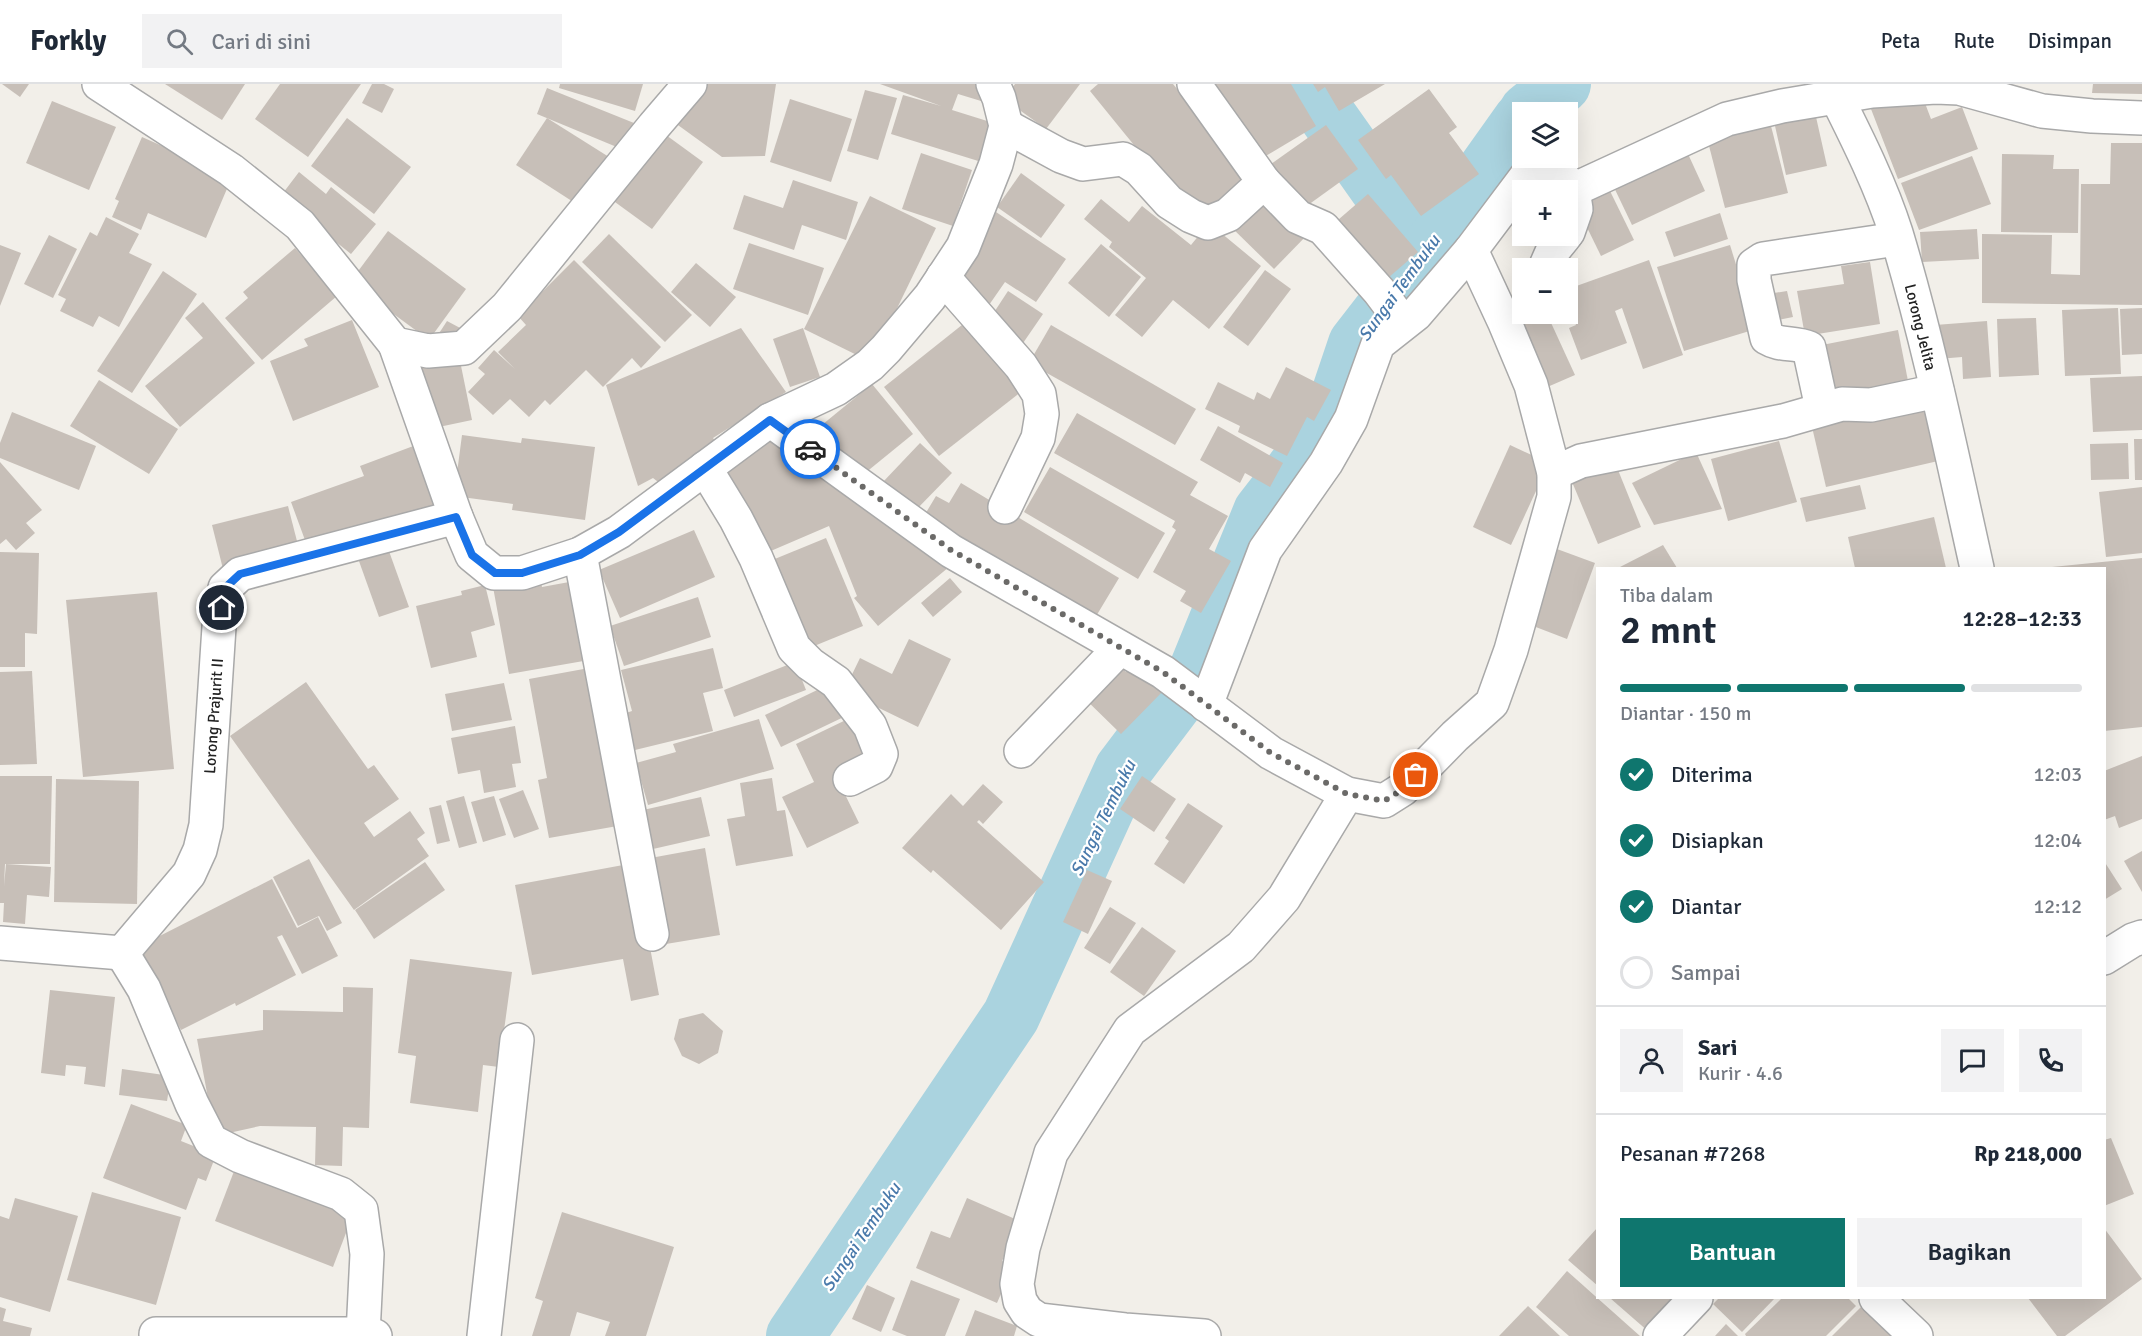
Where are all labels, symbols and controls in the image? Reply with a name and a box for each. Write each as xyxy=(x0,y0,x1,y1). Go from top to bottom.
search box xyxy=(142,14,562,68)
text: Forkly xyxy=(30,24,106,58)
icon: search xyxy=(163,25,196,58)
text: Cari di sini xyxy=(211,28,311,55)
text: Peta xyxy=(1881,28,1921,54)
text: Rute xyxy=(1954,28,1995,54)
text: Disimpan xyxy=(2028,28,2112,54)
map controls xyxy=(1512,102,1578,324)
button: layers xyxy=(1512,102,1578,168)
button: + xyxy=(1512,180,1578,246)
water label: Sungai Tembuku xyxy=(1353,230,1446,345)
button: − xyxy=(1512,258,1578,324)
street label: Lorong Jelita xyxy=(1900,282,1940,373)
courier xyxy=(780,419,840,479)
icon: car xyxy=(794,433,827,466)
pin xyxy=(196,582,247,633)
text: Tiba dalam xyxy=(1620,583,1713,608)
icon: home xyxy=(205,591,238,624)
text: 12:28–12:33 xyxy=(1963,605,2082,632)
text: 2 mnt xyxy=(1620,606,1716,654)
street label: Lorong Prajurit II xyxy=(200,658,228,774)
text: Diantar · 150 m xyxy=(1620,701,1752,726)
pin xyxy=(1390,749,1441,800)
water label: Sungai Tembuku xyxy=(1066,756,1141,879)
icon: bag xyxy=(1399,758,1432,791)
icon: check xyxy=(1620,758,1653,791)
text: Diterima xyxy=(1671,761,1753,788)
text: 12:03 xyxy=(2033,762,2082,787)
icon: check xyxy=(1620,824,1653,857)
text: Disiapkan xyxy=(1671,827,1764,854)
text: 12:04 xyxy=(2033,828,2082,853)
icon: check xyxy=(1620,890,1653,923)
text: Diantar xyxy=(1671,893,1741,920)
text: 12:12 xyxy=(2033,894,2082,919)
text: Sampai xyxy=(1671,959,1741,986)
button: person xyxy=(1620,1029,1683,1092)
button: chat xyxy=(1941,1029,2004,1092)
button: phone xyxy=(2019,1029,2082,1092)
text: Sari xyxy=(1698,1034,1737,1061)
text: Kurir · 4.6 xyxy=(1698,1061,1783,1086)
text: Pesanan #7268 xyxy=(1620,1140,1765,1167)
text: Rp 218,000 xyxy=(1974,1140,2082,1167)
water label: Sungai Tembuku xyxy=(817,1178,906,1295)
button: Bantuan xyxy=(1620,1218,1845,1287)
button: Bagikan xyxy=(1857,1218,2082,1287)

